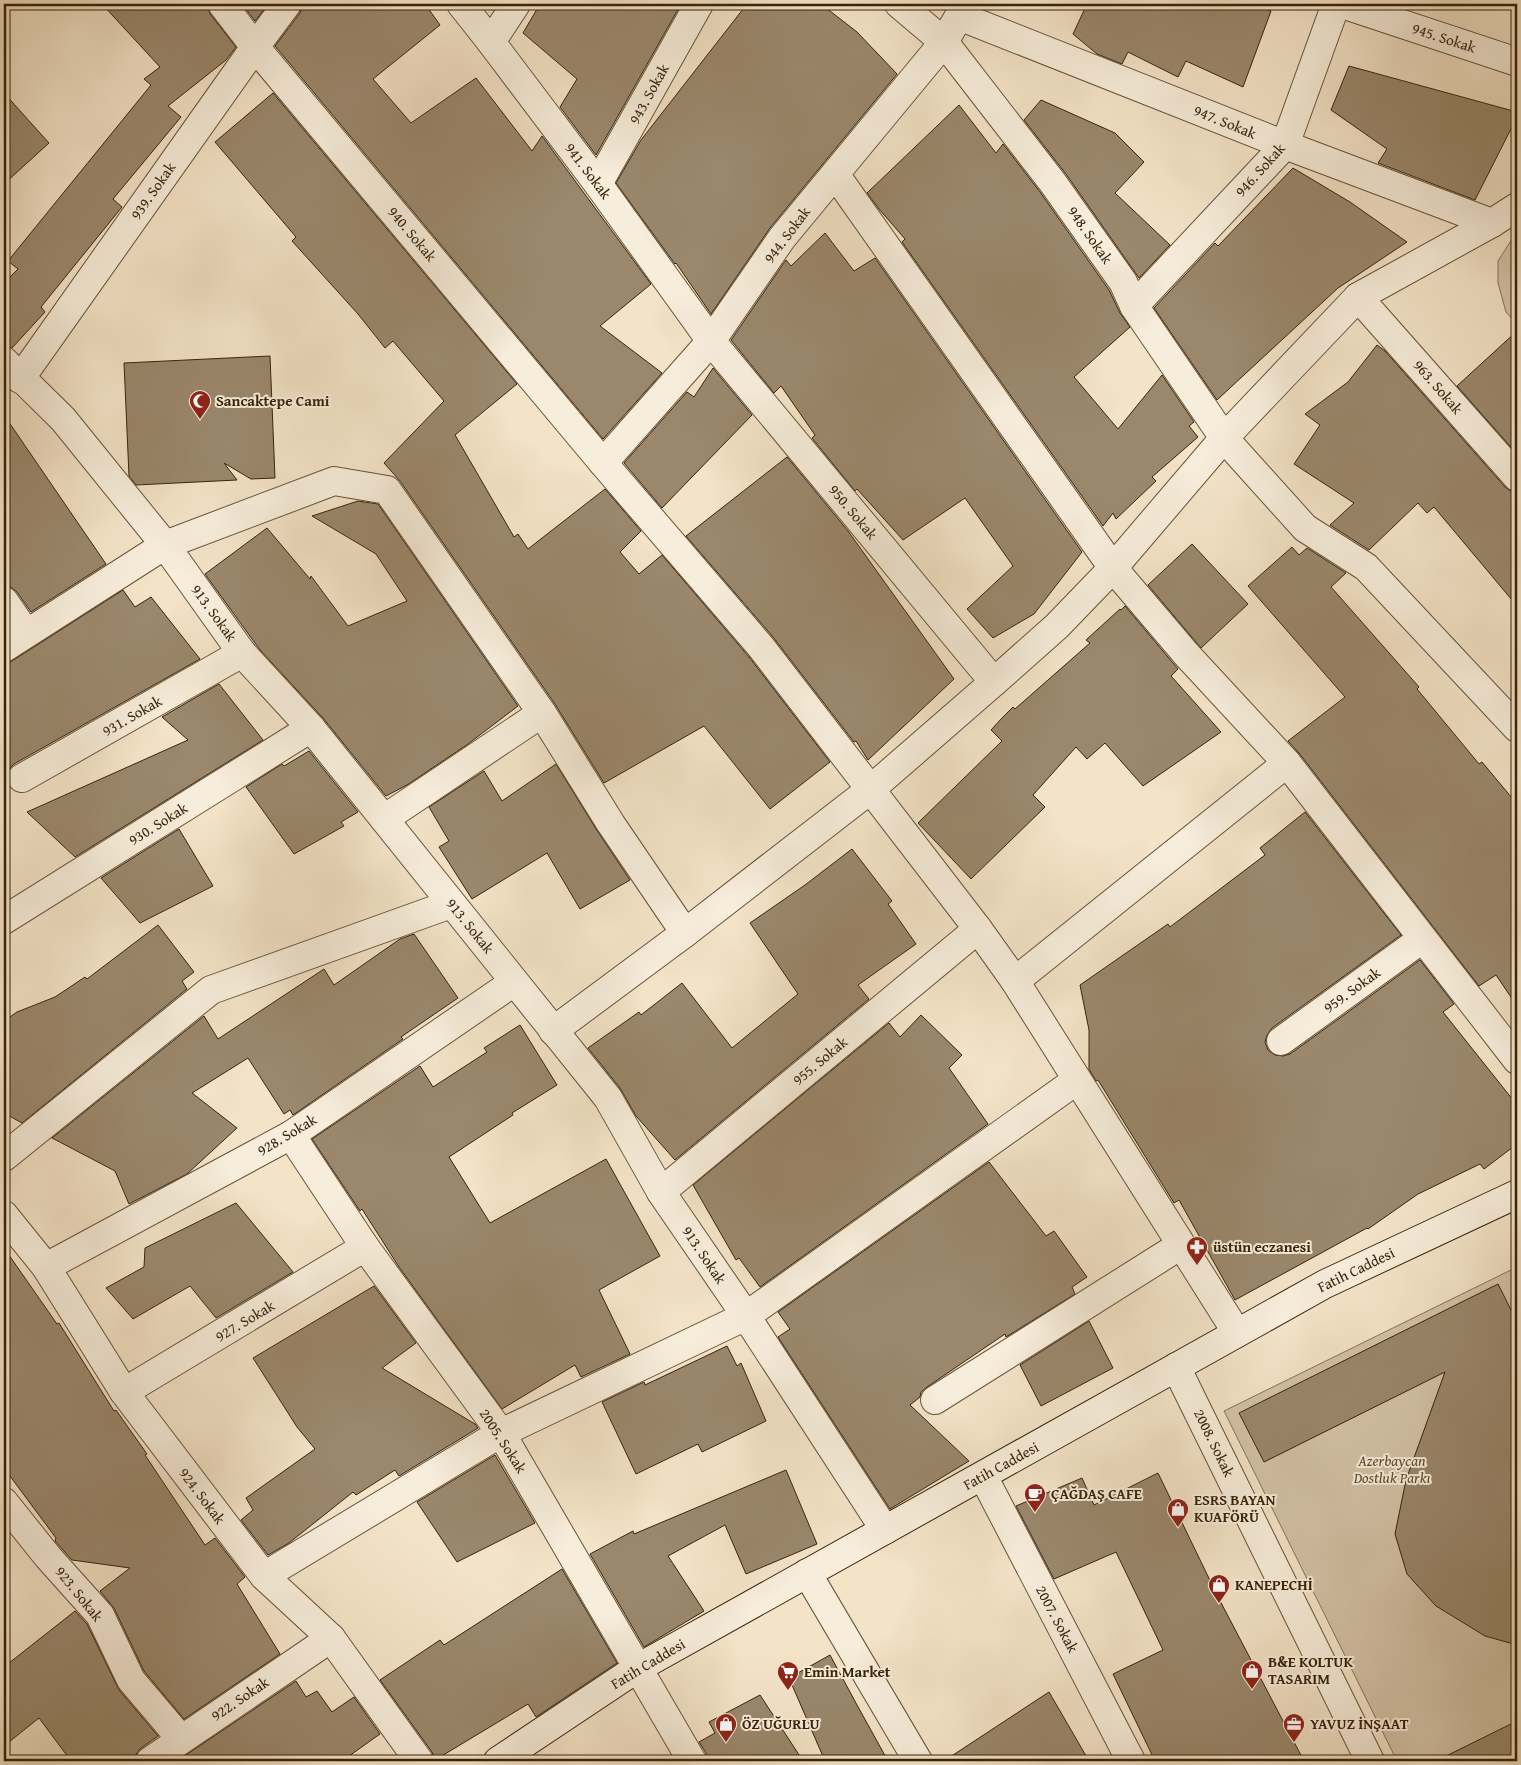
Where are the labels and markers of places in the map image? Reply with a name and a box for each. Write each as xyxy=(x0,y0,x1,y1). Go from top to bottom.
mosque icon: Sancaktepe Cami xyxy=(188,389,212,420)
place label: Sancaktepe Cami xyxy=(216,390,330,411)
pharmacy icon: üstün eczanesi xyxy=(1185,1235,1209,1266)
place label: üstün eczanesi xyxy=(1213,1236,1311,1257)
cafe icon: ÇAĞDAŞ CAFE xyxy=(1023,1482,1047,1513)
place label: ÇAĞDAŞ CAFE xyxy=(1051,1483,1142,1504)
place label: ESRS BAYAN KUAFÖRÜ xyxy=(1194,1489,1276,1527)
shop icon: ESRS BAYAN KUAFÖRÜ xyxy=(1166,1497,1190,1528)
shop icon: KANEPECHİ xyxy=(1207,1573,1231,1604)
place label: KANEPECHİ xyxy=(1235,1574,1313,1595)
place label: B&E KOLTUK TASARIM xyxy=(1268,1651,1353,1689)
shop icon: B&E KOLTUK TASARIM xyxy=(1240,1659,1264,1690)
supermarket icon: Emin Market xyxy=(776,1660,800,1691)
place label: Emin Market xyxy=(804,1661,891,1682)
shop icon: ÖZ UĞURLU xyxy=(714,1712,738,1743)
office icon: YAVUZ İNŞAAT xyxy=(1282,1712,1306,1743)
place label: ÖZ UĞURLU xyxy=(742,1713,820,1734)
place label: YAVUZ İNŞAAT xyxy=(1310,1713,1409,1734)

